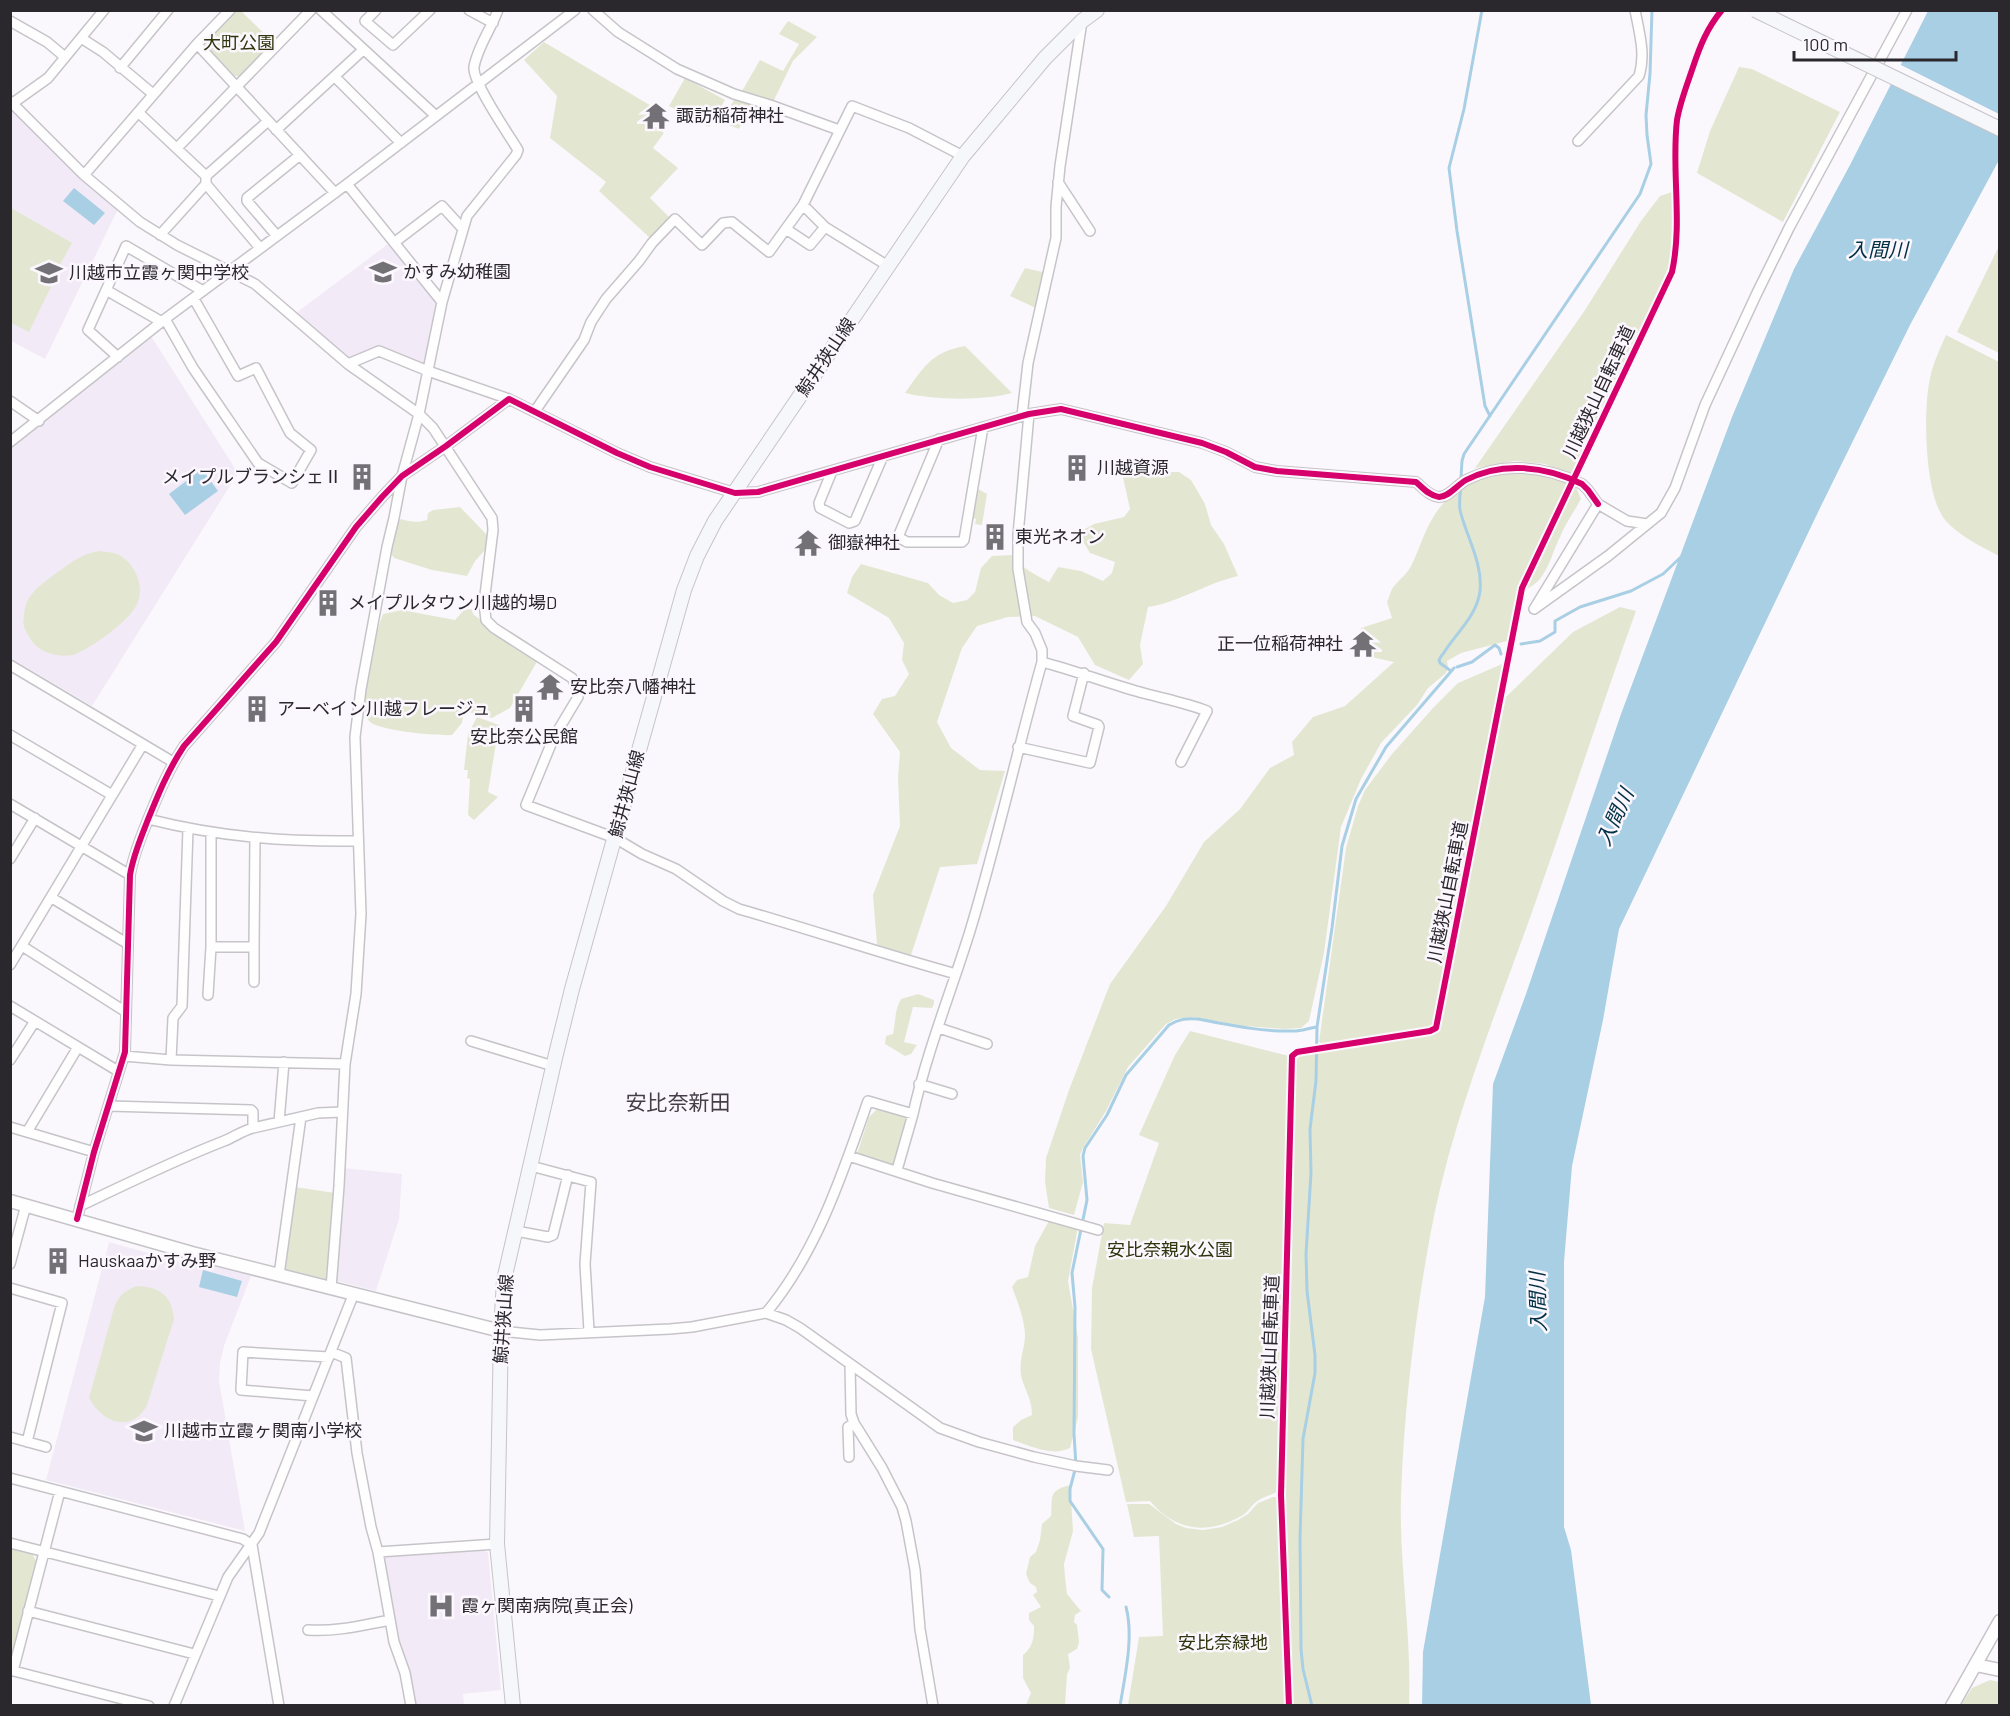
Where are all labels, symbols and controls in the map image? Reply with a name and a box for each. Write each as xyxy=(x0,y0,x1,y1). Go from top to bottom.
scale bar xyxy=(1794,24,1956,62)
park label: 大町公園 xyxy=(203,31,275,53)
text: 100 m xyxy=(1803,33,1848,55)
temple icon: 諏訪稲荷神社 xyxy=(641,101,671,131)
place label: 諏訪稲荷神社 xyxy=(676,104,784,126)
water label: 入間川 xyxy=(1848,237,1910,261)
school or university icon: かすみ幼稚園 xyxy=(368,257,398,287)
school or university icon: 川越市立霞ヶ関中学校 xyxy=(34,258,64,288)
place label: かすみ幼稚園 xyxy=(403,260,511,282)
place label: 川越市立霞ヶ関中学校 xyxy=(69,261,249,283)
street label: 鯨井狭山線 xyxy=(791,313,859,400)
street label: 川越狭山自転車道 xyxy=(1558,322,1638,461)
building icon: 川越資源 xyxy=(1062,453,1092,483)
place label: 川越資源 xyxy=(1097,456,1169,478)
building icon: メイプルブランシェⅡ xyxy=(347,462,377,492)
place label: メイプルブランシェⅡ xyxy=(162,465,342,487)
building icon: 東光ネオン xyxy=(980,522,1010,552)
place label: 東光ネオン xyxy=(1015,525,1105,547)
temple icon: 御嶽神社 xyxy=(793,528,823,558)
place label: 御嶽神社 xyxy=(828,531,900,553)
building icon: メイプルタウン川越的場D xyxy=(313,588,343,618)
place label: メイプルタウン川越的場D xyxy=(348,591,557,613)
temple icon: 正一位稲荷神社 xyxy=(1348,629,1378,659)
place label: 正一位稲荷神社 xyxy=(1217,632,1343,654)
temple icon: 安比奈八幡神社 xyxy=(535,672,565,702)
place label: 安比奈八幡神社 xyxy=(570,675,696,697)
building icon: アーベイン川越フレージュ xyxy=(242,694,272,724)
building icon: 安比奈公民館 xyxy=(509,694,539,724)
place label: アーベイン川越フレージュ xyxy=(277,697,490,719)
place label: 安比奈公民館 xyxy=(470,725,578,747)
street label: 鯨井狭山線 xyxy=(604,747,648,840)
water label: 入間川 xyxy=(1591,783,1638,849)
street label: 川越狭山自転車道 xyxy=(1422,819,1472,965)
district label: 安比奈新田 xyxy=(626,1089,731,1114)
park label: 安比奈親水公園 xyxy=(1107,1238,1233,1260)
building icon: Hauskaaかすみ野 xyxy=(43,1246,73,1276)
place label: Hauskaaかすみ野 xyxy=(78,1249,217,1271)
water label: 入間川 xyxy=(1524,1270,1550,1332)
street label: 鯨井狭山線 xyxy=(489,1273,517,1365)
street label: 川越狭山自転車道 xyxy=(1255,1275,1283,1419)
school or university icon: 川越市立霞ヶ関南小学校 xyxy=(129,1416,159,1446)
place label: 川越市立霞ヶ関南小学校 xyxy=(164,1419,362,1441)
hospital icon: 霞ヶ関南病院(真正会) xyxy=(426,1591,456,1621)
place label: 霞ヶ関南病院(真正会) xyxy=(461,1594,633,1616)
park label: 安比奈緑地 xyxy=(1178,1631,1268,1653)

